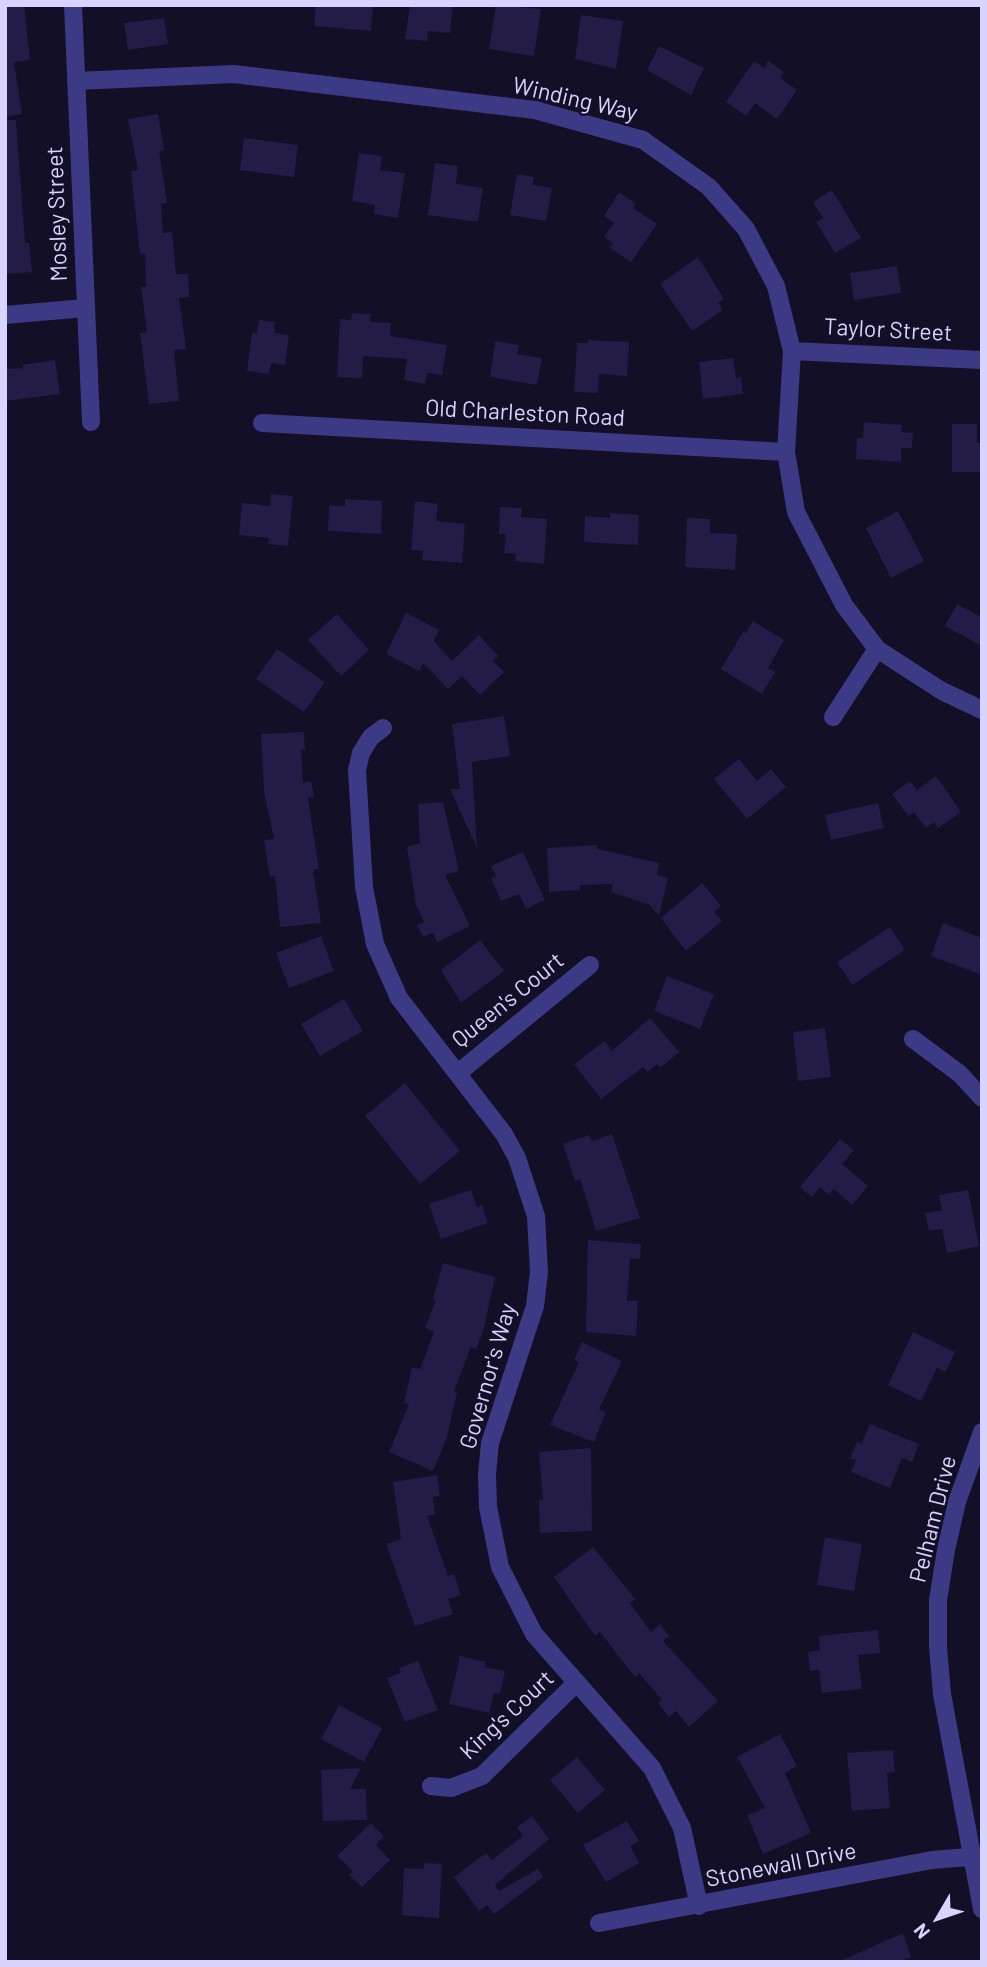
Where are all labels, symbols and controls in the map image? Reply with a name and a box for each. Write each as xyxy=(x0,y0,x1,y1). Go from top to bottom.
street label: Winding Way xyxy=(510,71,640,127)
street label: Mosley Street xyxy=(41,146,73,282)
street label: Taylor Street xyxy=(823,313,953,347)
street label: Old Charleston Road xyxy=(424,394,626,432)
street label: Queen's Court xyxy=(447,947,569,1053)
street label: Governor's Way xyxy=(454,1300,522,1452)
street label: Pelham Drive xyxy=(904,1453,962,1585)
street label: King's Court xyxy=(454,1665,560,1765)
street label: Stonewall Drive xyxy=(703,1837,859,1893)
north arrow xyxy=(903,1883,973,1953)
text: N xyxy=(908,1919,934,1944)

